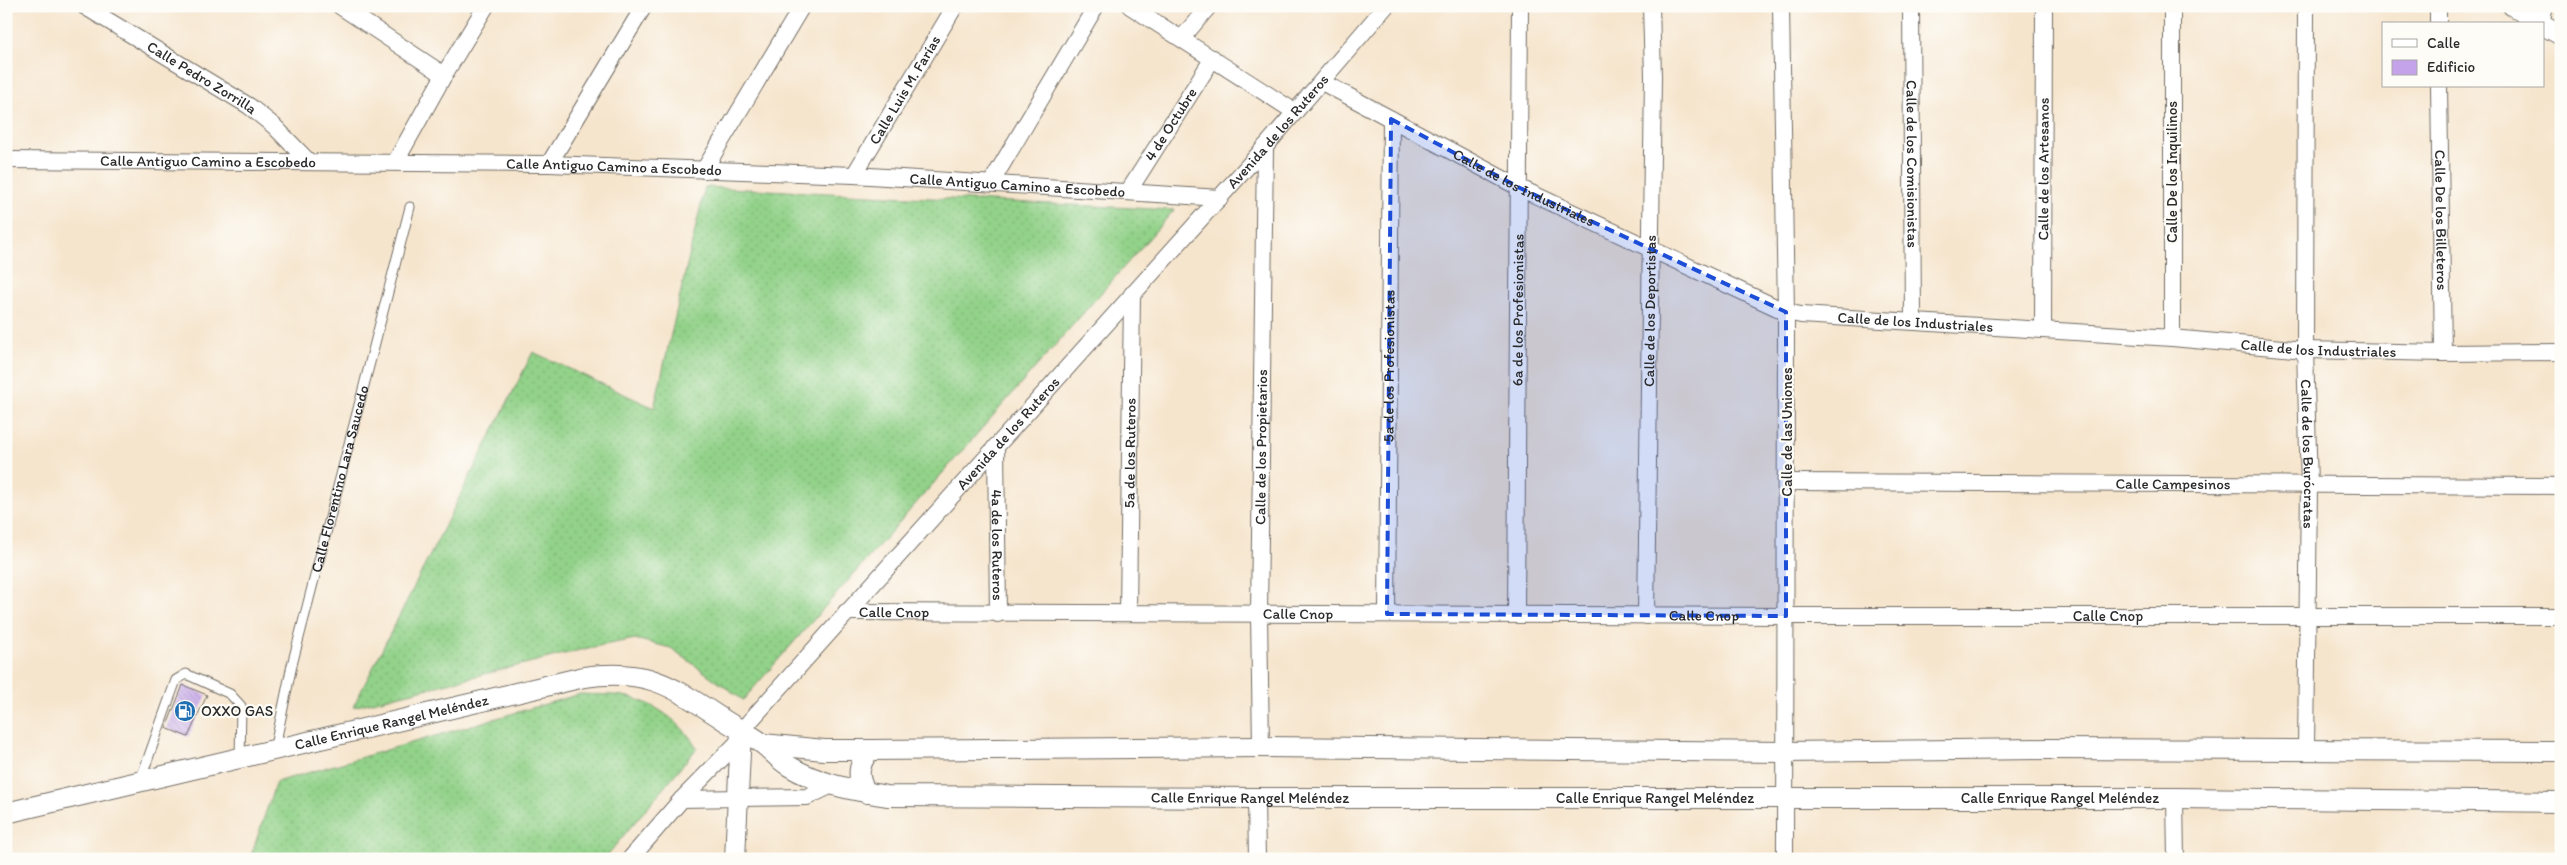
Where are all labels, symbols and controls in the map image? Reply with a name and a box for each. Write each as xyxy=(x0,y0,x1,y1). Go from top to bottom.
legend xyxy=(2382,22,2544,88)
street label: Calle Luis M. Farías xyxy=(865,32,945,148)
text: Calle xyxy=(2427,34,2460,52)
street label: Calle Pedro Zorrilla xyxy=(144,37,261,118)
text: Edificio xyxy=(2427,58,2475,76)
street label: Avenida de los Ruteros xyxy=(1223,70,1333,192)
street label: Calle de los Comisionistas xyxy=(1902,80,1922,248)
street label: 4 de Octubre xyxy=(1141,84,1201,164)
street label: Calle de los Artesanos xyxy=(2034,97,2053,241)
street label: Calle De los Inquilinos xyxy=(2163,101,2181,243)
street label: Calle de los Industriales xyxy=(1450,145,1598,231)
street label: Calle De los Billeteros xyxy=(2431,149,2451,291)
street label: Calle Antiguo Camino a Escobedo xyxy=(100,152,316,171)
street label: Calle Antiguo Camino a Escobedo xyxy=(506,155,722,179)
street label: Calle Antiguo Camino a Escobedo xyxy=(909,170,1126,201)
street label: 6a de los Profesionistas xyxy=(1508,233,1528,386)
street label: Calle de los Deportistas xyxy=(1640,235,1660,387)
street label: 5a de los Profesionistas xyxy=(1379,289,1399,442)
street label: Calle de los Industriales xyxy=(1837,308,1994,336)
street label: Calle de los Industriales xyxy=(2240,335,2397,361)
street label: Calle de las Uniones xyxy=(1778,367,1796,497)
street label: Calle de los Propietarios xyxy=(1251,369,1271,525)
street label: Avenida de los Ruteros xyxy=(953,373,1064,494)
street label: Calle de los Burócratas xyxy=(2297,379,2318,529)
street label: Calle Florentino Lara Saucedo xyxy=(307,383,373,575)
street label: 5a de los Ruteros xyxy=(1120,398,1140,508)
street label: Calle Campesinos xyxy=(2115,475,2231,493)
street label: 4a de los Ruteros xyxy=(988,489,1007,601)
street label: Calle Cnop xyxy=(859,603,929,621)
street label: Calle Cnop xyxy=(1263,605,1333,623)
street label: Calle Cnop xyxy=(1669,607,1739,625)
street label: Calle Cnop xyxy=(2073,607,2143,625)
street label: Calle Enrique Rangel Meléndez xyxy=(293,691,490,754)
fuel station icon: OXXO GAS xyxy=(173,699,197,723)
place label: OXXO GAS xyxy=(201,702,273,720)
street label: Calle Enrique Rangel Meléndez xyxy=(1151,788,1349,807)
street label: Calle Enrique Rangel Meléndez xyxy=(1556,789,1754,807)
street label: Calle Enrique Rangel Meléndez xyxy=(1961,789,2159,807)

